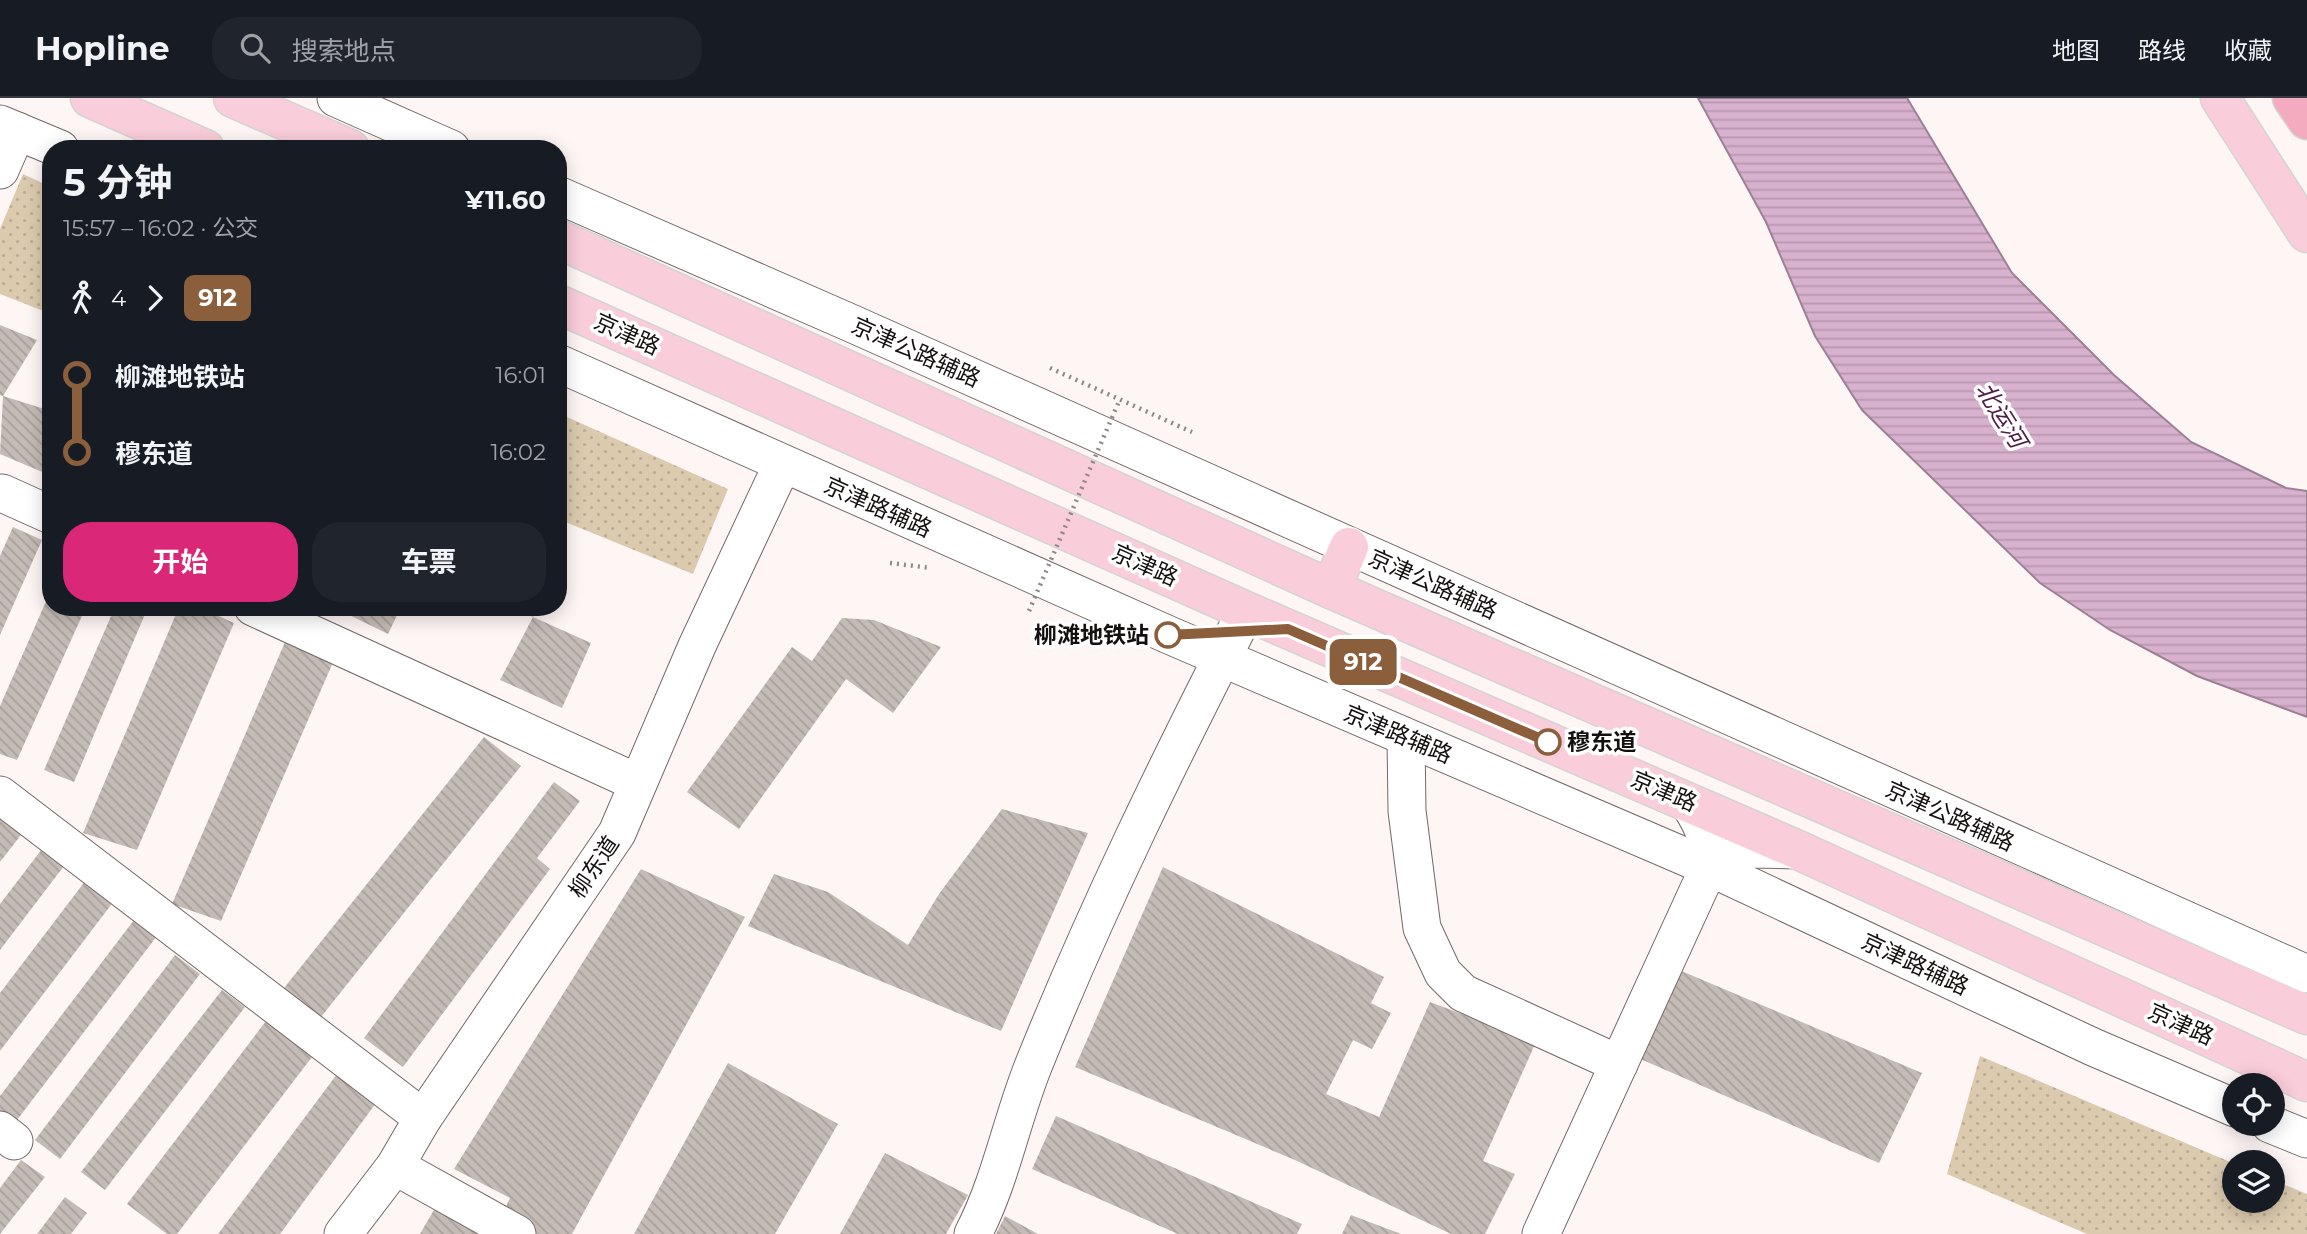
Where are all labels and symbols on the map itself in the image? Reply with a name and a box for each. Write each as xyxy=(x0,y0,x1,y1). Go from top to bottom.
street label: 京津路 xyxy=(590,307,664,361)
street label: 京津公路辅路 xyxy=(847,311,985,393)
water label: 北运河 xyxy=(1970,377,2035,456)
street label: 京津路辅路 xyxy=(820,471,936,543)
street label: 京津路 xyxy=(1108,538,1182,592)
street label: 京津公路辅路 xyxy=(1364,543,1502,625)
place label: 柳滩地铁站 xyxy=(1034,621,1149,649)
marker: 柳滩地铁站 xyxy=(1155,622,1181,648)
line badge: 912 xyxy=(1323,639,1403,685)
street label: 京津路辅路 xyxy=(1340,699,1456,769)
place label: 穆东道 xyxy=(1567,728,1636,756)
marker: 穆东道 xyxy=(1535,729,1561,755)
street label: 京津路 xyxy=(1627,765,1701,817)
street label: 京津公路辅路 xyxy=(1881,775,2019,857)
street label: 柳东道 xyxy=(563,831,625,903)
street label: 京津路辅路 xyxy=(1857,927,1973,1001)
street label: 京津路 xyxy=(2144,997,2218,1051)

